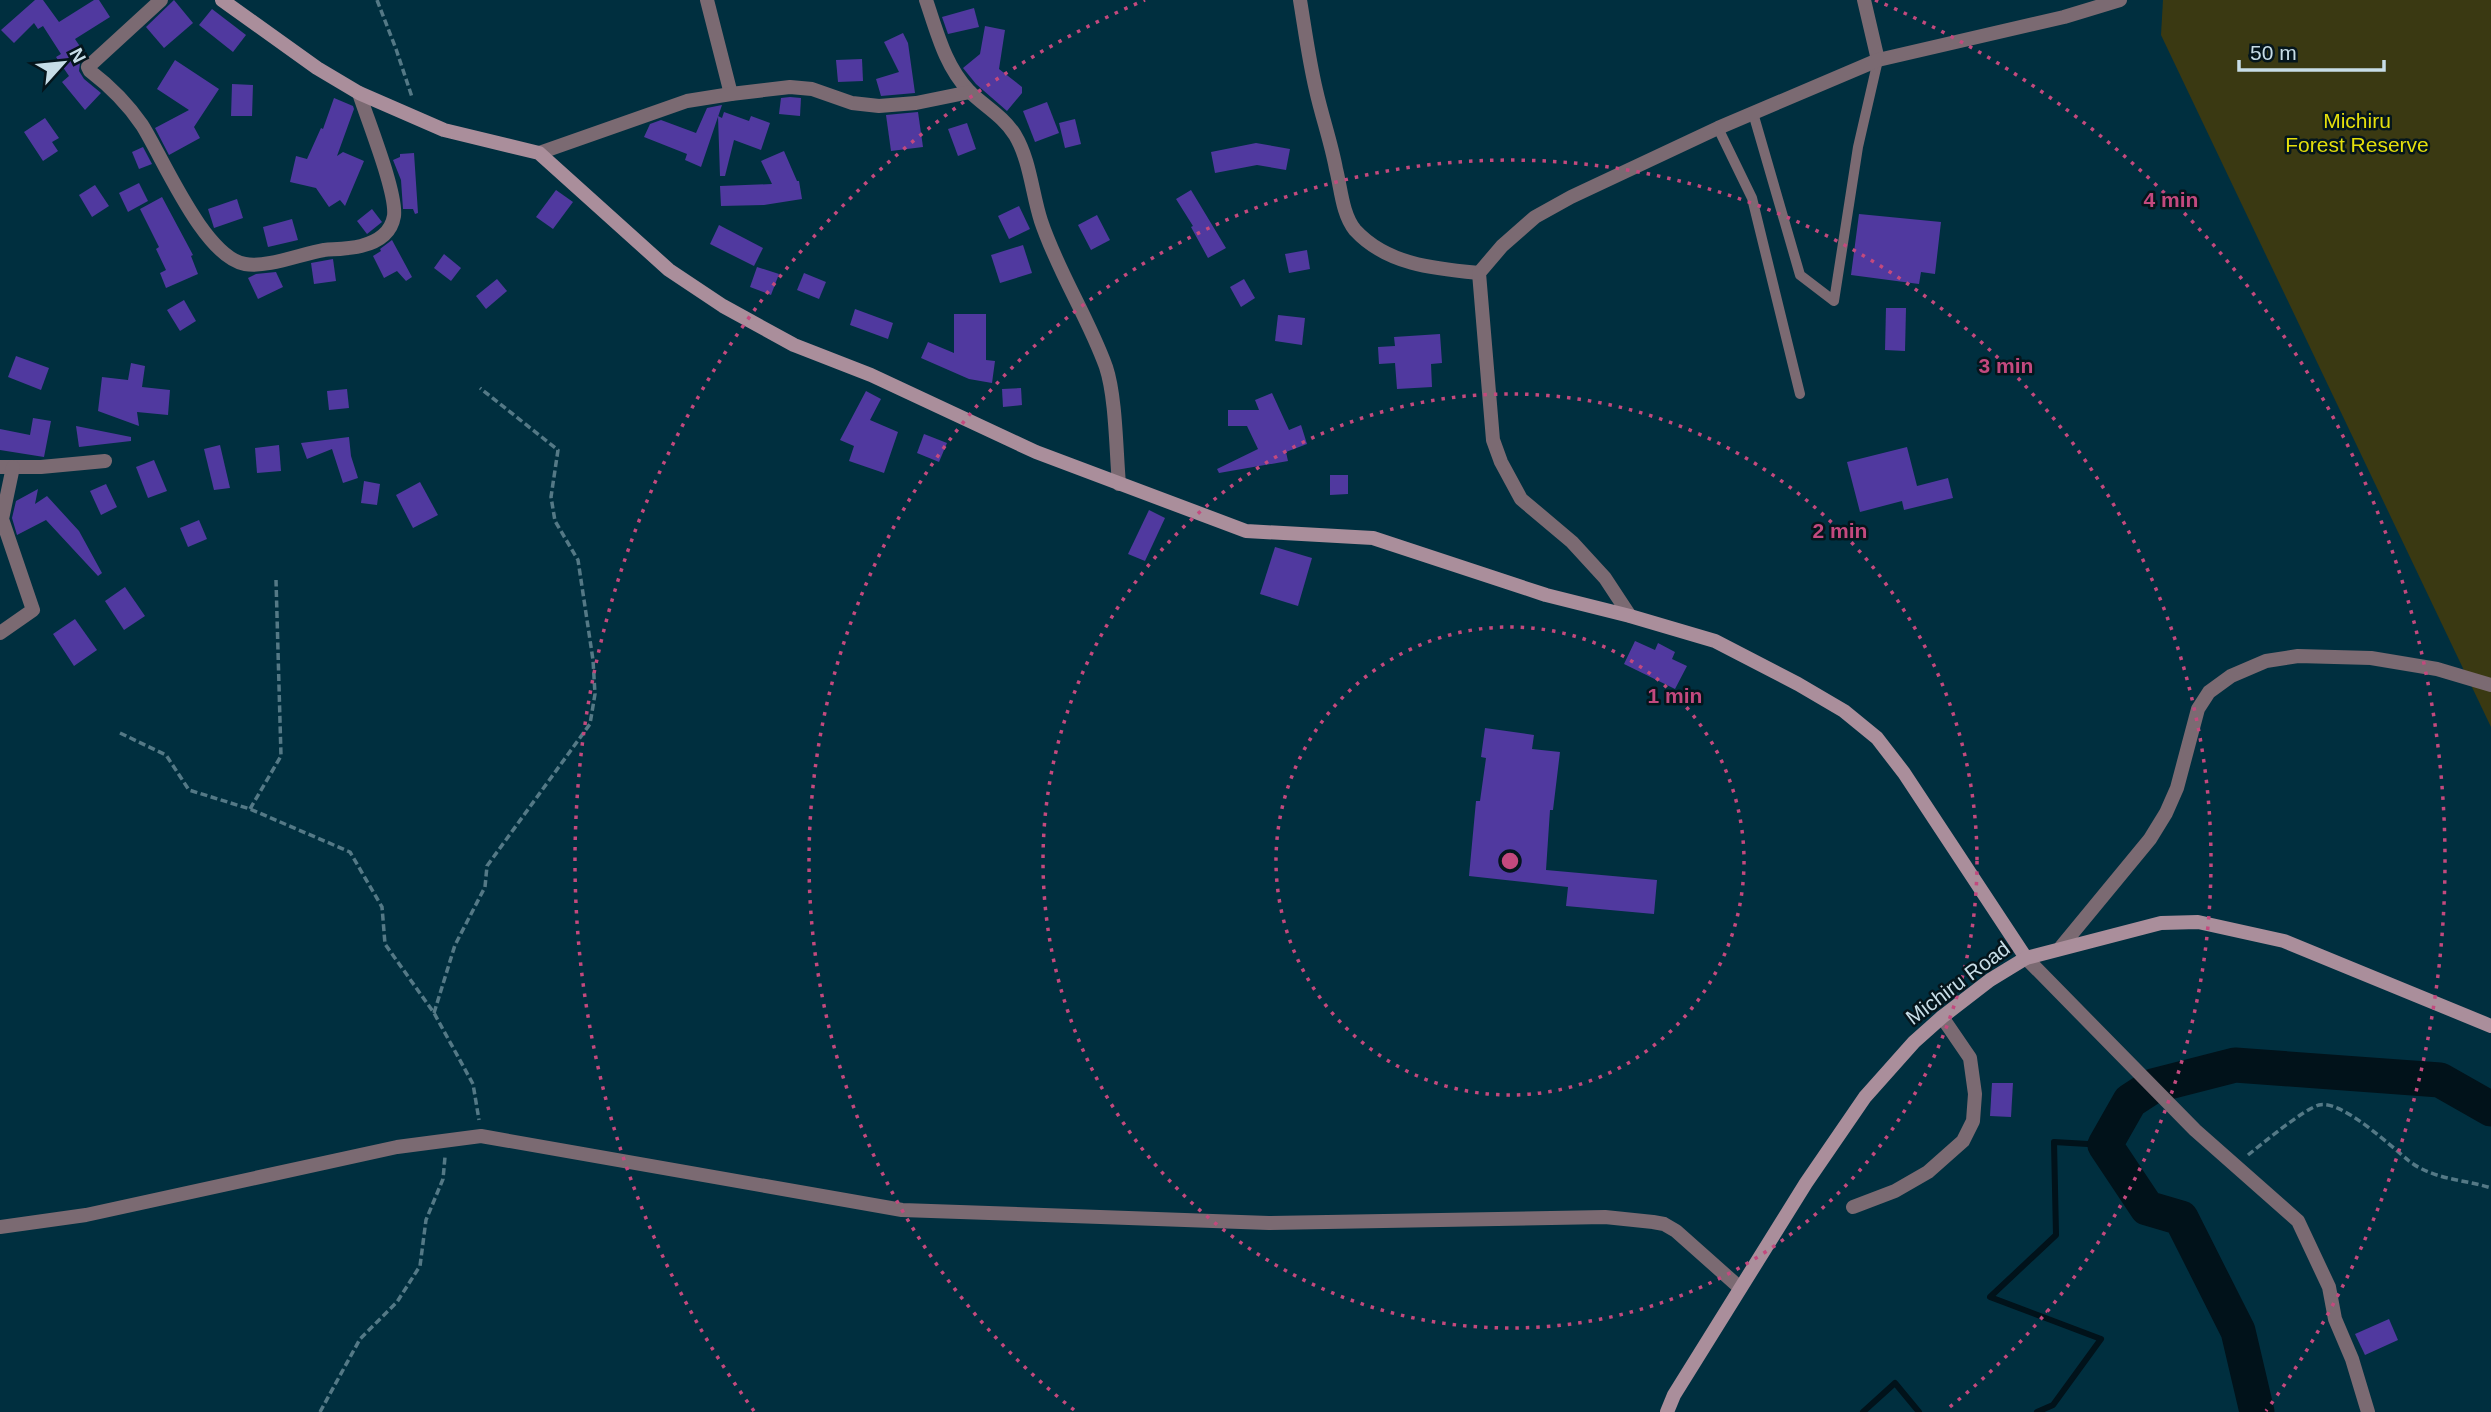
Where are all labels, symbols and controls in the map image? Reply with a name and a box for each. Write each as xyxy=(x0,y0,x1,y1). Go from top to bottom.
north arrow xyxy=(28,28,98,98)
scale bar xyxy=(2239,28,2384,72)
text: 50 m xyxy=(2250,41,2297,64)
text: N xyxy=(65,45,90,66)
park label: Michiru Forest Reserve xyxy=(2285,109,2429,156)
text: 4 min xyxy=(2144,188,2198,211)
text: 3 min xyxy=(1979,354,2033,377)
text: 2 min xyxy=(1813,519,1867,542)
text: 1 min xyxy=(1648,684,1702,707)
centre of rings xyxy=(1498,849,1522,873)
street label: Michiru Road xyxy=(1901,936,2014,1029)

